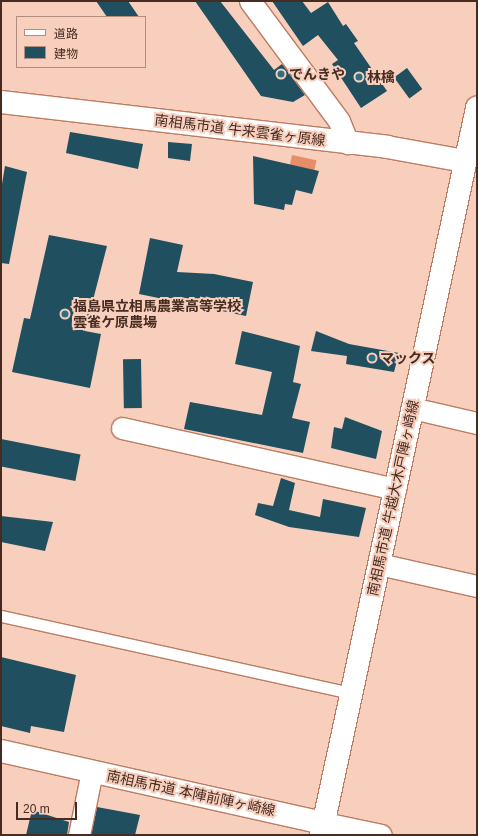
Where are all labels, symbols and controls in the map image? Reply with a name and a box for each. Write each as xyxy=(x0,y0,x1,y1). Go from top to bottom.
legend xyxy=(16,16,146,68)
text: 道路 xyxy=(54,27,78,41)
text: 建物 xyxy=(54,47,78,61)
place label: でんきや xyxy=(289,66,345,82)
marker: でんきや xyxy=(276,69,286,79)
place label: 林檎 xyxy=(367,69,395,85)
marker: 林檎 xyxy=(354,72,364,82)
street label: 南相馬市道 牛来雲雀ヶ原線 xyxy=(154,111,326,149)
place label: 福島県立相馬農業高等学校 雲雀ケ原農場 xyxy=(73,298,241,330)
marker: 福島県立相馬農業高等学校 雲雀ケ原農場 xyxy=(60,309,70,319)
place label: マックス xyxy=(380,350,436,366)
marker: マックス xyxy=(367,353,377,363)
street label: 南相馬市道 牛越大木戸陣ヶ崎線 xyxy=(364,398,422,598)
street label: 南相馬市道 本陣前陣ヶ崎線 xyxy=(105,767,277,819)
scale bar xyxy=(18,794,79,820)
text: 20 m xyxy=(23,802,50,816)

